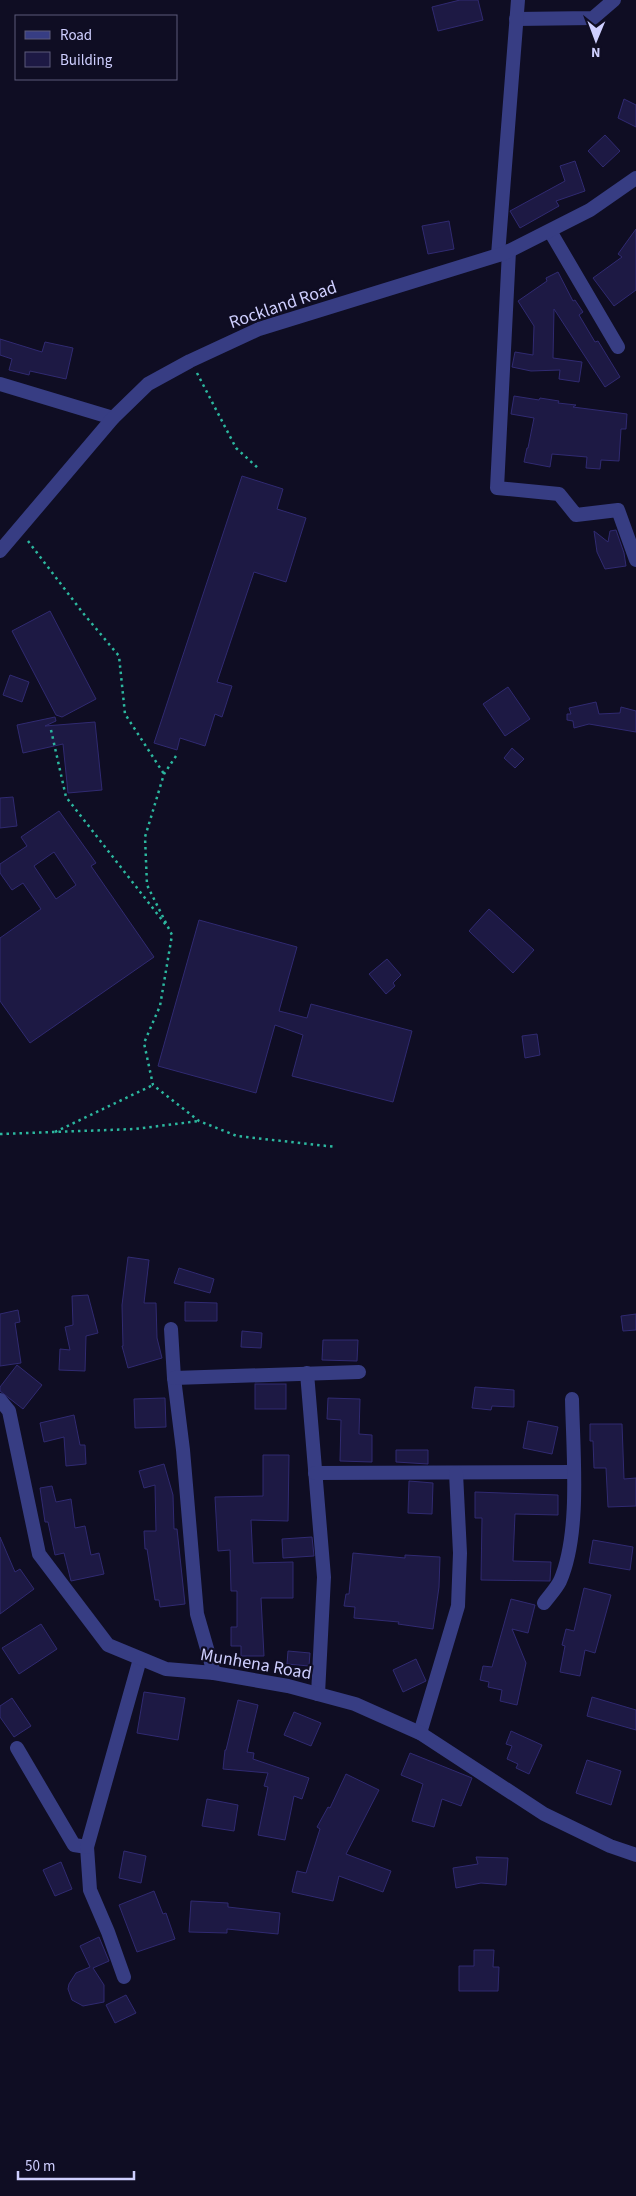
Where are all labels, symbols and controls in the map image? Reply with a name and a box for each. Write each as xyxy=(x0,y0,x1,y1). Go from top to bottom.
legend xyxy=(15,15,178,80)
north arrow xyxy=(571,15,621,65)
text: Road xyxy=(60,25,92,46)
text: N xyxy=(591,42,601,62)
text: Building xyxy=(60,50,113,71)
street label: Rockland Road xyxy=(226,275,340,335)
street label: Munhena Road xyxy=(198,1642,314,1686)
scale bar xyxy=(18,2148,134,2180)
text: 50 m xyxy=(25,2156,55,2177)

